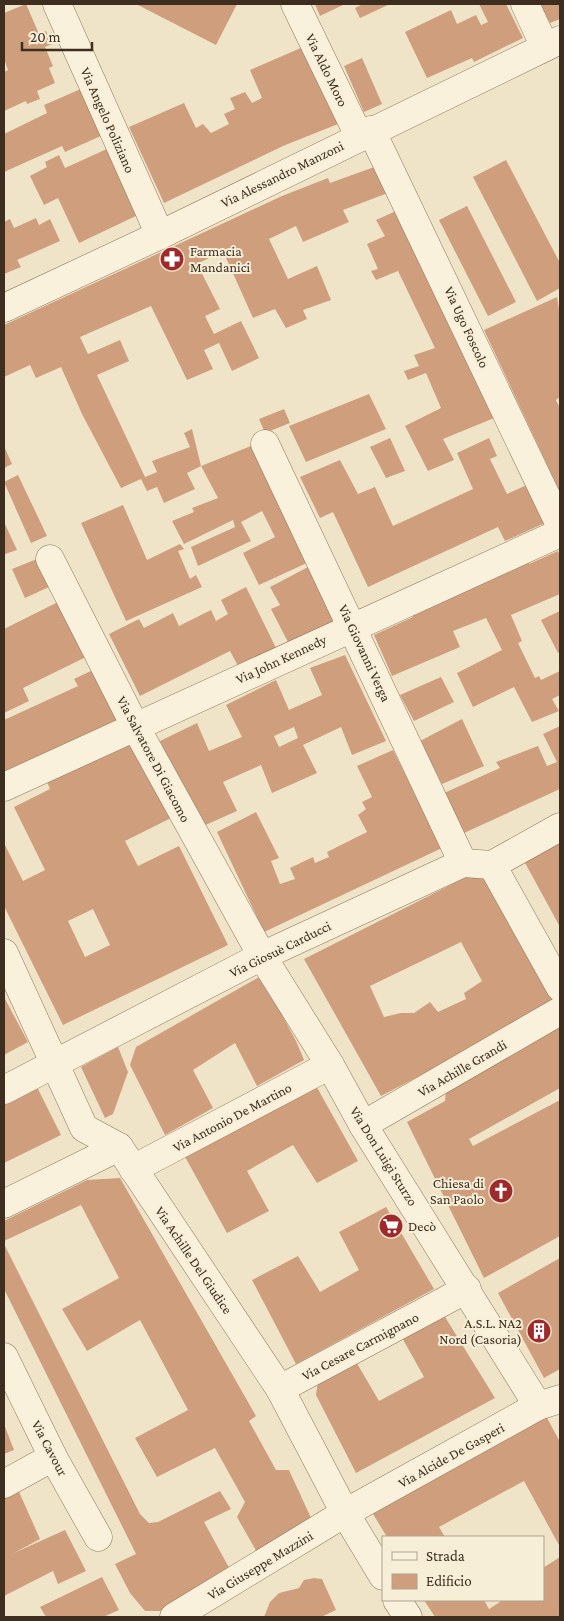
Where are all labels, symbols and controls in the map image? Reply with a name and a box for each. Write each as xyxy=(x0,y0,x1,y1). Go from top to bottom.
scale bar xyxy=(22,20,92,52)
text: 20 m xyxy=(30,29,61,45)
street label: Via Aldo Moro xyxy=(302,31,352,109)
street label: Via Angelo Poliziano xyxy=(78,65,138,175)
street label: Via Alessandro Manzoni xyxy=(218,137,346,211)
place label: Farmacia Mandanici xyxy=(190,243,250,275)
pharmacy icon: Farmacia Mandanici xyxy=(159,246,185,272)
street label: Via Ugo Foscolo xyxy=(441,284,493,370)
street label: Via Giovanni Verga xyxy=(335,602,395,705)
street label: Via John Kennedy xyxy=(233,631,329,687)
street label: Via Salvatore Di Giacomo xyxy=(114,693,194,825)
street label: Via Giosuè Carducci xyxy=(227,917,334,981)
street label: Via Achille Grandi xyxy=(415,1036,510,1100)
street label: Via Antonio De Martino xyxy=(170,1079,294,1155)
street label: Via Don Luigi Sturzo xyxy=(347,1103,421,1209)
place label: Chiesa di San Paolo xyxy=(430,1175,484,1207)
church icon: Chiesa di San Paolo xyxy=(488,1178,514,1204)
street label: Via Achille Del Giudice xyxy=(152,1203,236,1317)
supermarket icon: Decò xyxy=(378,1213,404,1239)
place label: Decò xyxy=(408,1218,436,1234)
street label: Via Cesare Carmignano xyxy=(299,1308,421,1384)
place label: A.S.L. NA2 Nord (Casoria) xyxy=(439,1315,522,1348)
building icon: A.S.L. NA2 Nord (Casoria) xyxy=(526,1318,552,1344)
street label: Via Cavour xyxy=(29,1417,71,1479)
street label: Via Alcide De Gasperi xyxy=(395,1419,507,1491)
street label: Via Giuseppe Mazzini xyxy=(204,1527,316,1603)
legend xyxy=(382,1536,544,1601)
text: Strada xyxy=(426,1548,465,1564)
text: Edificio xyxy=(426,1573,472,1589)

